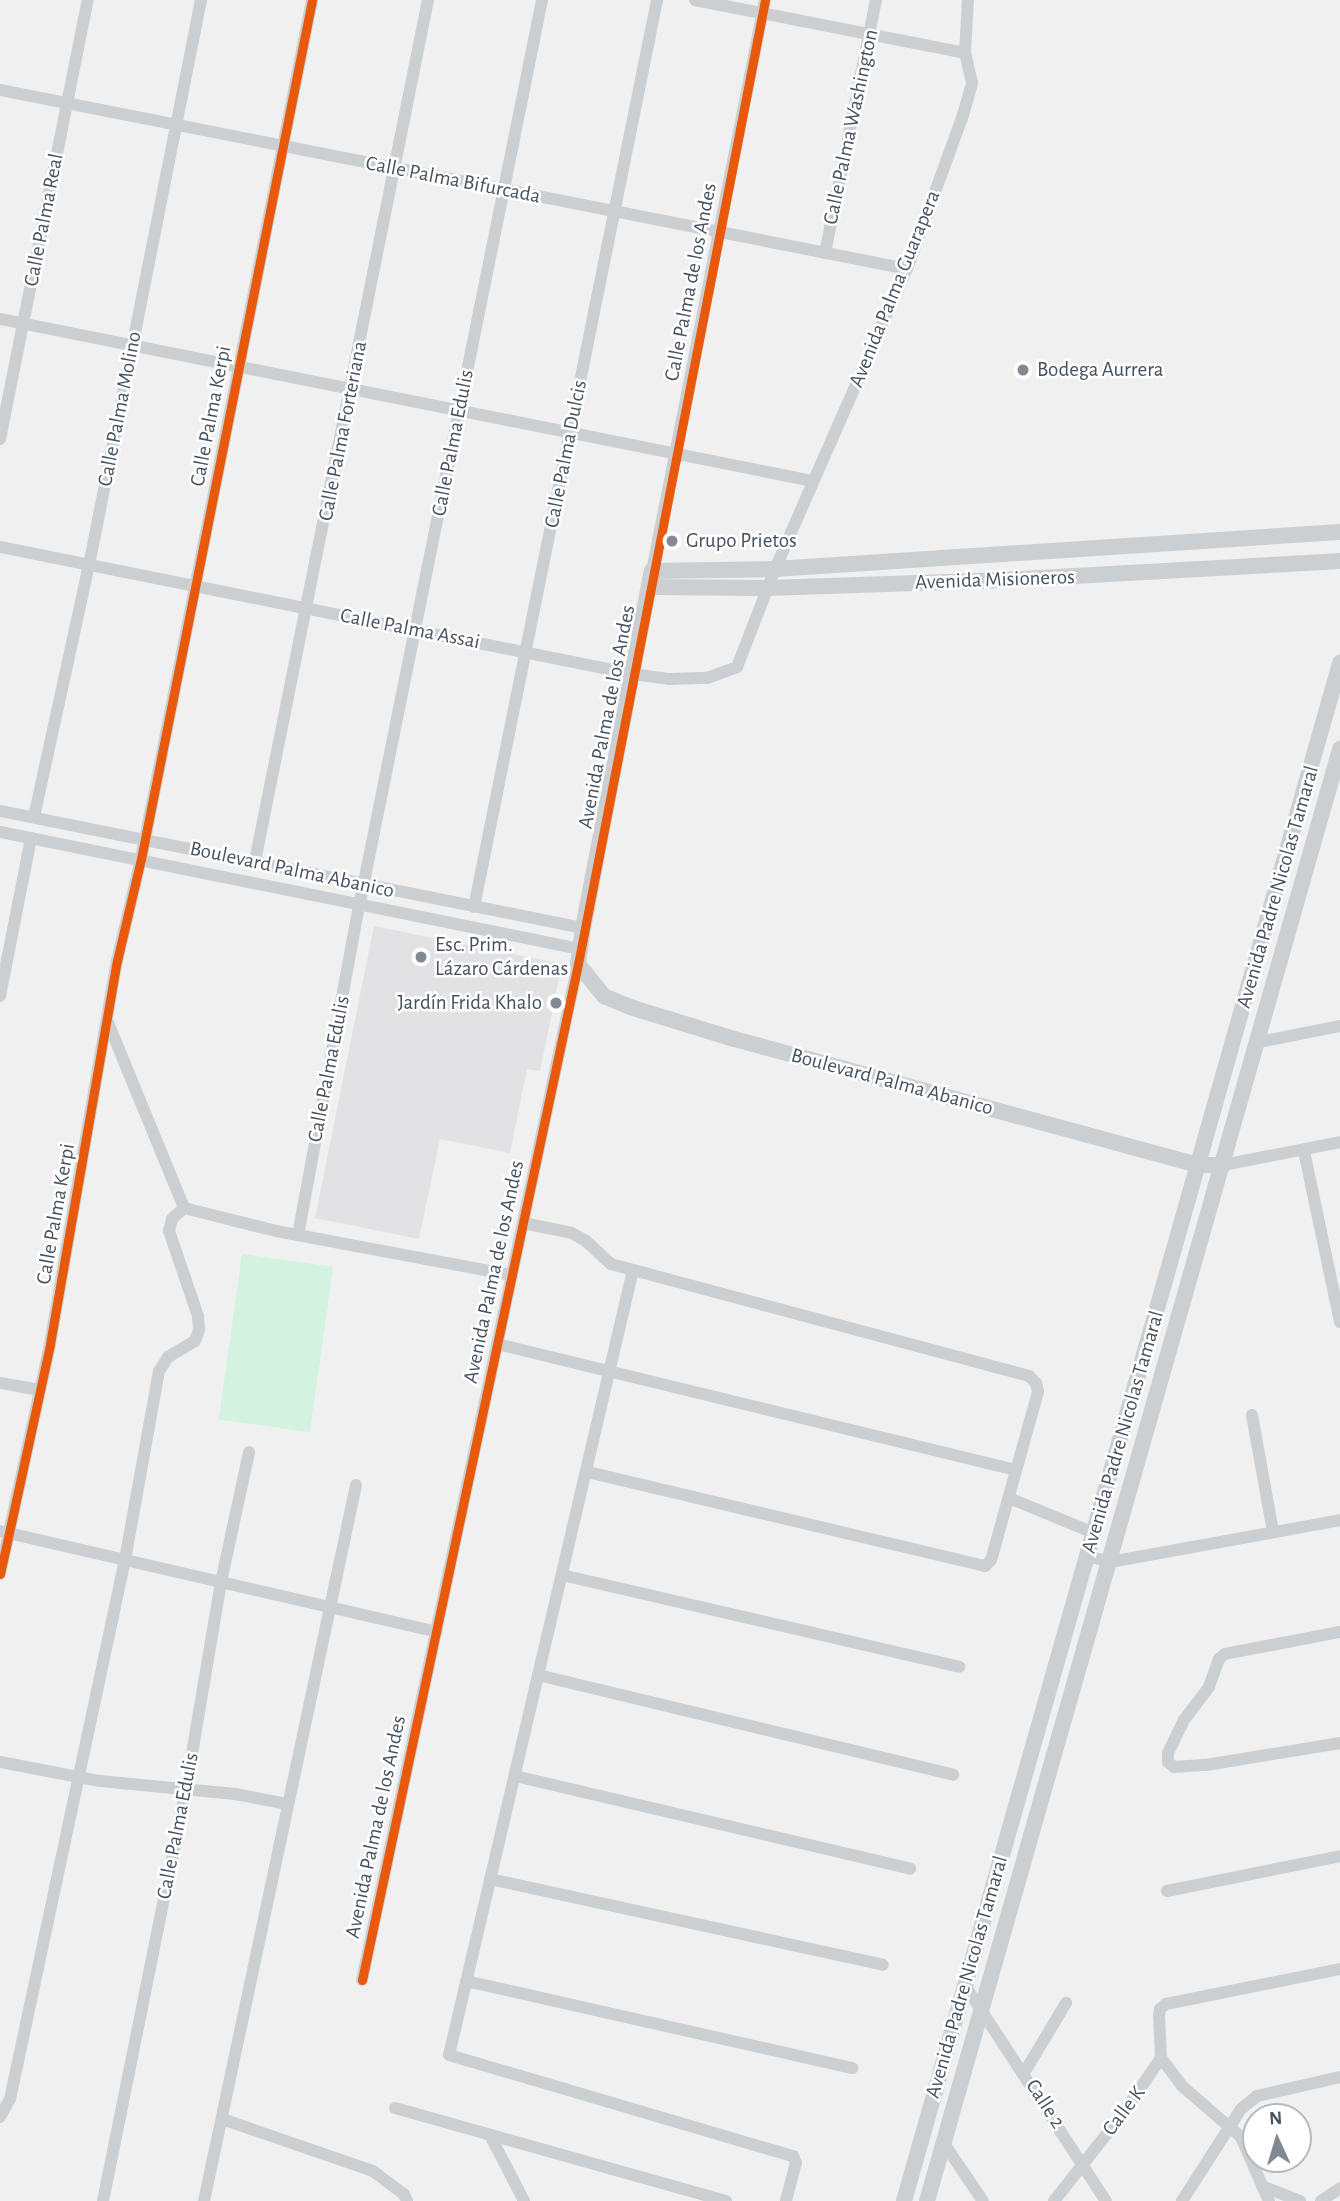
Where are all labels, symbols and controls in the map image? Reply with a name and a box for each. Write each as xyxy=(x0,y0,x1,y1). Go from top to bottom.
street label: Calle Palma Washington xyxy=(818,27,884,227)
street label: Calle Palma Real xyxy=(19,151,69,289)
street label: Calle Palma Bifurcada xyxy=(363,151,543,209)
street label: Calle Palma de los Andes xyxy=(659,181,723,383)
street label: Avenida Palma Guarapera xyxy=(844,187,946,391)
street label: Calle Palma Molino xyxy=(93,329,147,489)
street label: Calle Palma Forteriana xyxy=(313,339,373,523)
street label: Calle Palma Kerpi xyxy=(185,344,237,488)
place label: Bodega Aurrera xyxy=(1037,357,1164,383)
marker: Bodega Aurrera xyxy=(1015,362,1031,378)
street label: Calle Palma Edulis xyxy=(426,368,480,518)
street label: Calle Palma Dulcis xyxy=(539,378,593,530)
place label: Grupo Prietos xyxy=(686,528,797,554)
marker: Grupo Prietos xyxy=(664,533,680,549)
street label: Avenida Misioneros xyxy=(915,565,1075,595)
street label: Calle Palma Assai xyxy=(338,603,482,655)
street label: Avenida Palma de los Andes xyxy=(573,603,641,831)
street label: Avenida Padre Nicolas Tamaral xyxy=(1231,763,1325,1011)
street label: Boulevard Palma Abanico xyxy=(188,836,396,904)
place label: Esc. Prim. Lázaro Cárdenas xyxy=(435,932,568,982)
marker: Esc. Prim. Lázaro Cárdenas xyxy=(413,949,429,965)
place label: Jardín Frida Khalo xyxy=(398,990,542,1016)
street label: Calle Palma Edulis xyxy=(302,994,356,1144)
marker: Jardín Frida Khalo xyxy=(548,995,564,1011)
street label: Boulevard Palma Abanico xyxy=(788,1043,996,1121)
street label: Calle Palma Kerpi xyxy=(31,1142,81,1286)
street label: Avenida Palma de los Andes xyxy=(458,1158,530,1386)
street label: Avenida Padre Nicolas Tamaral xyxy=(1076,1308,1170,1556)
street label: Avenida Palma de los Andes xyxy=(340,1713,412,1941)
street label: Calle Palma Edulis xyxy=(151,1751,205,1901)
street label: Avenida Padre Nicolas Tamaral xyxy=(920,1853,1014,2101)
street label: Calle 2 xyxy=(1020,2075,1070,2133)
street label: Calle K xyxy=(1097,2081,1151,2141)
north arrow xyxy=(1242,2103,1312,2173)
text: N xyxy=(1268,2109,1283,2128)

